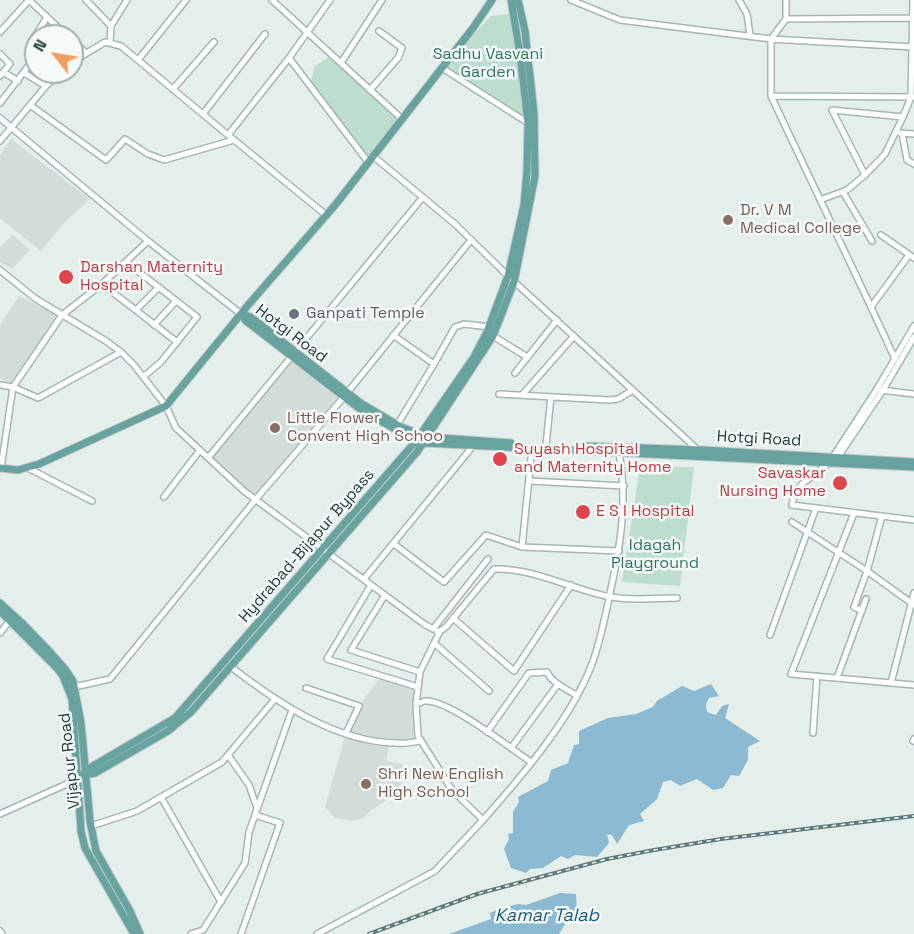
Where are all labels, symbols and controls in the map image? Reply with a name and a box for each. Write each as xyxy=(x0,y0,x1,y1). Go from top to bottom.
north arrow xyxy=(24,24,84,84)
text: N xyxy=(28,36,52,56)
park label: Sadhu Vasvani Garden xyxy=(433,45,543,83)
place label: Dr. V M Medical College xyxy=(740,201,862,239)
marker: Dr. V M Medical College xyxy=(721,213,735,227)
place label: Darshan Maternity Hospital xyxy=(80,258,223,296)
marker: Darshan Maternity Hospital xyxy=(57,268,75,286)
street label: Hotgi Road xyxy=(251,301,331,367)
place label: Ganpati Temple xyxy=(306,304,425,324)
marker: Ganpati Temple xyxy=(287,307,301,321)
place label: Little Flower Convent High Schoo xyxy=(287,409,443,447)
marker: Little Flower Convent High Schoo xyxy=(268,421,282,435)
street label: Hotgi Road xyxy=(716,427,802,451)
place label: Suyash Hospital and Maternity Home xyxy=(514,440,671,478)
marker: Suyash Hospital and Maternity Home xyxy=(491,450,509,468)
place label: Savaskar Nursing Home xyxy=(720,464,826,502)
street label: Hydrabad-Bijapur Bypass xyxy=(235,465,379,627)
marker: Savaskar Nursing Home xyxy=(831,474,849,492)
place label: E S I Hospital xyxy=(596,502,695,522)
marker: E S I Hospital xyxy=(574,503,592,521)
park label: Idagah Playground xyxy=(611,536,699,574)
street label: Vijapur Road xyxy=(55,712,85,810)
place label: Shri New English High School xyxy=(378,765,504,803)
marker: Shri New English High School xyxy=(359,777,373,791)
water label: Kamar Talab xyxy=(495,905,599,927)

